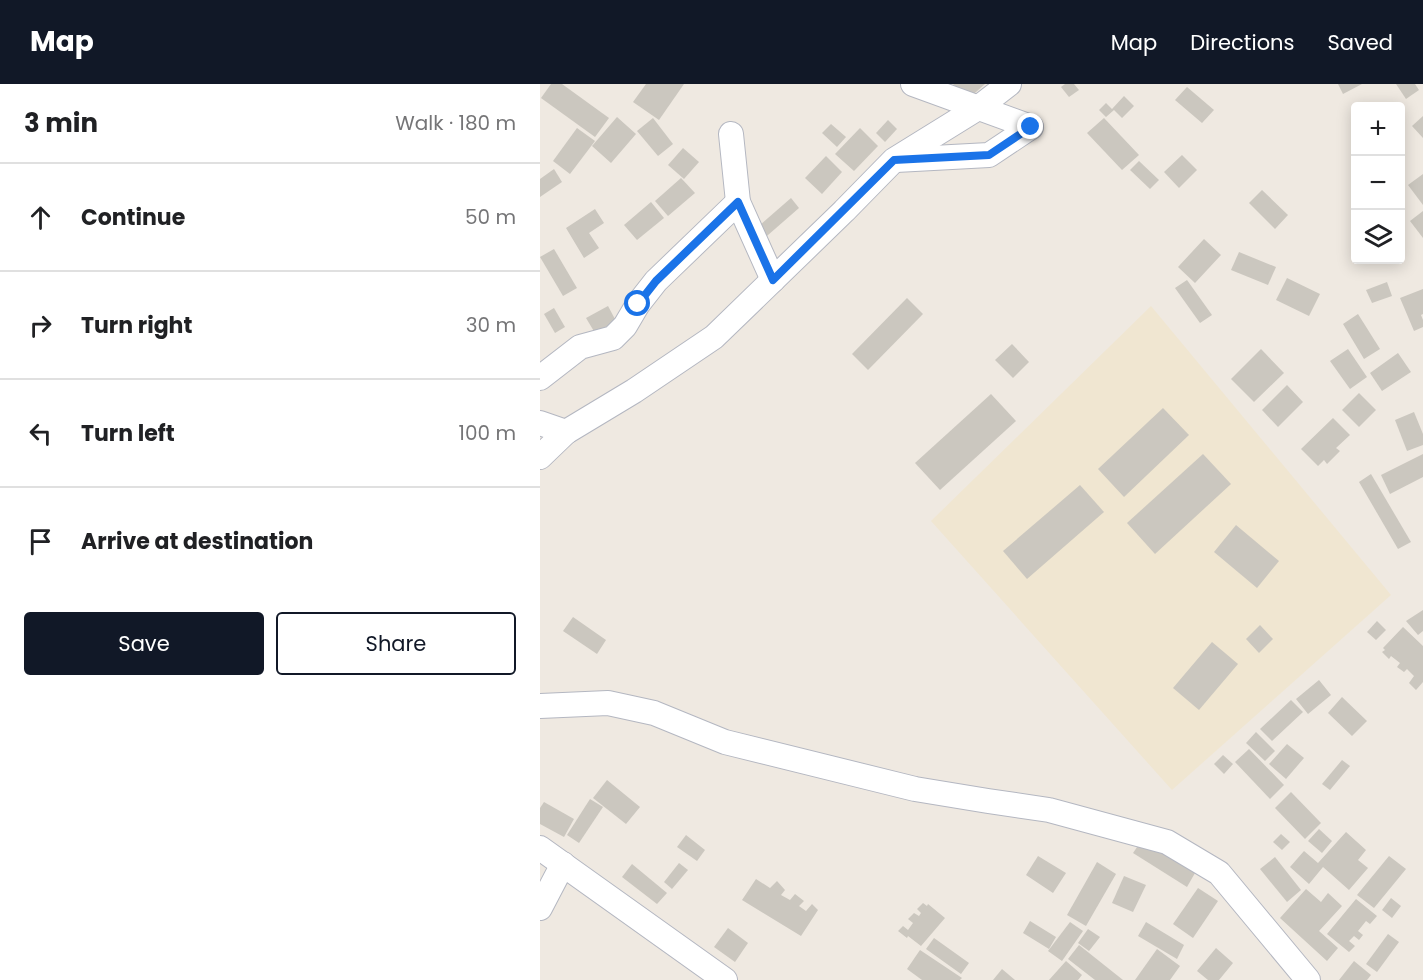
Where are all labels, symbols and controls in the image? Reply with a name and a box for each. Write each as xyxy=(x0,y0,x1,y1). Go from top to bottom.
text: Map xyxy=(30,22,94,61)
text: Map xyxy=(1111,28,1157,57)
text: Directions xyxy=(1190,28,1294,57)
text: Saved xyxy=(1327,28,1393,57)
map controls xyxy=(1351,102,1405,264)
button: + xyxy=(1351,102,1405,156)
text: 3 min xyxy=(24,105,98,141)
text: Walk · 180 m xyxy=(395,109,516,137)
route end xyxy=(1017,113,1043,139)
button: − xyxy=(1351,156,1405,210)
icon: ahead xyxy=(24,201,57,234)
text: Continue xyxy=(81,202,185,233)
text: 50 m xyxy=(465,203,516,231)
button: layers xyxy=(1351,210,1405,264)
route start xyxy=(624,290,650,316)
icon: right xyxy=(24,309,57,342)
text: Turn right xyxy=(81,310,192,341)
text: 30 m xyxy=(466,311,516,339)
icon: left xyxy=(24,417,57,450)
text: Turn left xyxy=(81,418,175,449)
text: 100 m xyxy=(459,419,516,447)
icon: arrive xyxy=(24,525,57,558)
text: Arrive at destination xyxy=(81,526,313,557)
button: Save xyxy=(24,612,264,675)
button: Share xyxy=(276,612,516,675)

